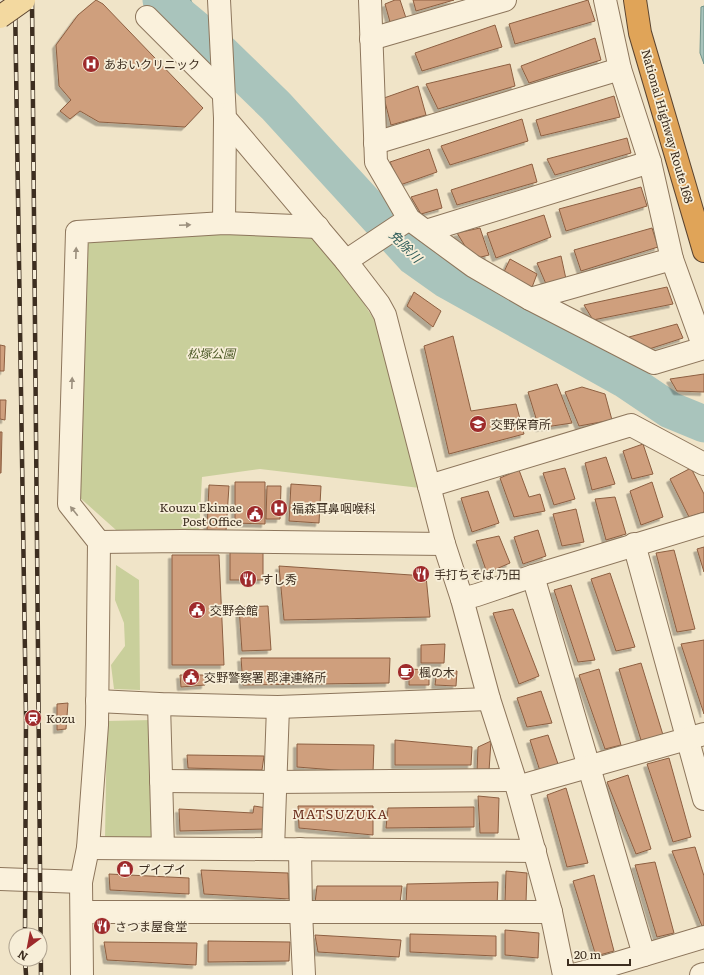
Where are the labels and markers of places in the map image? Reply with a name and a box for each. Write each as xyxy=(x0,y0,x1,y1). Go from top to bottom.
hospital icon: あおいクリニック xyxy=(81,54,101,74)
place label: あおいクリニック xyxy=(104,55,200,73)
school or university icon: 交野保育所 xyxy=(468,414,488,434)
place label: 交野保育所 xyxy=(491,415,551,433)
place label: Kouzu Ekimae Post Office xyxy=(160,498,242,530)
hospital icon: 福森耳鼻咽喉科 xyxy=(269,498,289,518)
place label: 福森耳鼻咽喉科 xyxy=(292,499,376,517)
public building icon: Kouzu Ekimae Post Office xyxy=(245,504,265,524)
restaurant icon: 手打ちそば 乃田 xyxy=(411,564,431,584)
place label: 手打ちそば 乃田 xyxy=(434,565,520,583)
restaurant icon: すし秀 xyxy=(238,569,258,589)
place label: すし秀 xyxy=(261,570,297,588)
public building icon: 交野会館 xyxy=(187,600,207,620)
place label: 交野会館 xyxy=(210,601,258,619)
cafe icon: 楓の木 xyxy=(396,662,416,682)
place label: 楓の木 xyxy=(419,663,455,681)
public building icon: 交野警察署 郡津連絡所 xyxy=(181,667,201,687)
place label: 交野警察署 郡津連絡所 xyxy=(204,668,326,686)
station icon: Kozu xyxy=(23,708,43,728)
place label: Kozu xyxy=(46,709,76,727)
shop icon: プイプイ xyxy=(115,859,135,879)
place label: プイプイ xyxy=(138,860,186,878)
restaurant icon: さつま屋食堂 xyxy=(92,916,112,936)
place label: さつま屋食堂 xyxy=(115,917,187,935)

